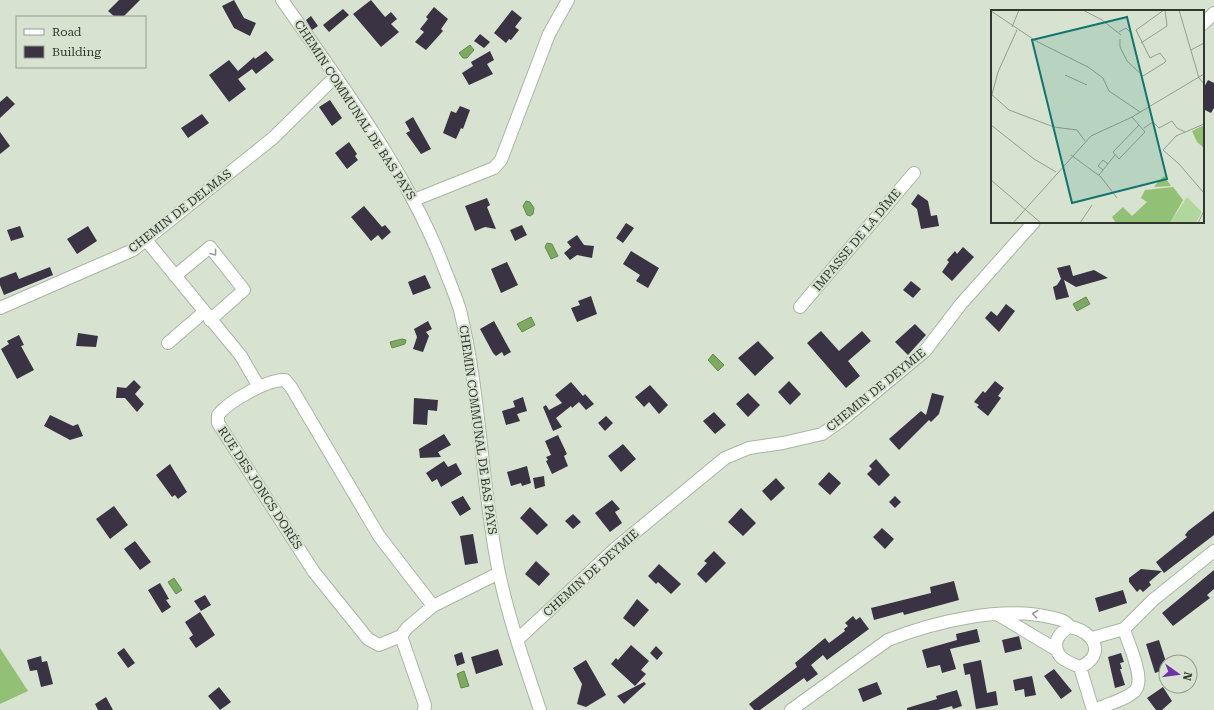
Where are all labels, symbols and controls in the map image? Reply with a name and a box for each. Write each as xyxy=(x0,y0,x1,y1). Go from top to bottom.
inset map xyxy=(991,10,1204,223)
legend xyxy=(16,16,146,68)
street label: CHEMIN COMMUNAL DE BAS PAYS xyxy=(292,18,418,202)
text: Road xyxy=(52,25,82,39)
text: Building xyxy=(52,45,101,59)
street label: CHEMIN DE DELMAS xyxy=(126,166,234,256)
street label: IMPASSE DE LA DÎME xyxy=(810,186,904,294)
one-way arrow xyxy=(210,249,217,256)
street label: CHEMIN COMMUNAL DE BAS PAYS xyxy=(456,324,500,536)
street label: CHEMIN DE DEYMIE xyxy=(824,346,928,434)
street label: RUE DES JONCS DORÉS xyxy=(215,424,305,552)
street label: CHEMIN DE DEYMIE xyxy=(540,526,642,620)
one-way arrow xyxy=(1032,610,1038,619)
north arrow xyxy=(1158,654,1198,694)
text: N xyxy=(1180,671,1195,682)

